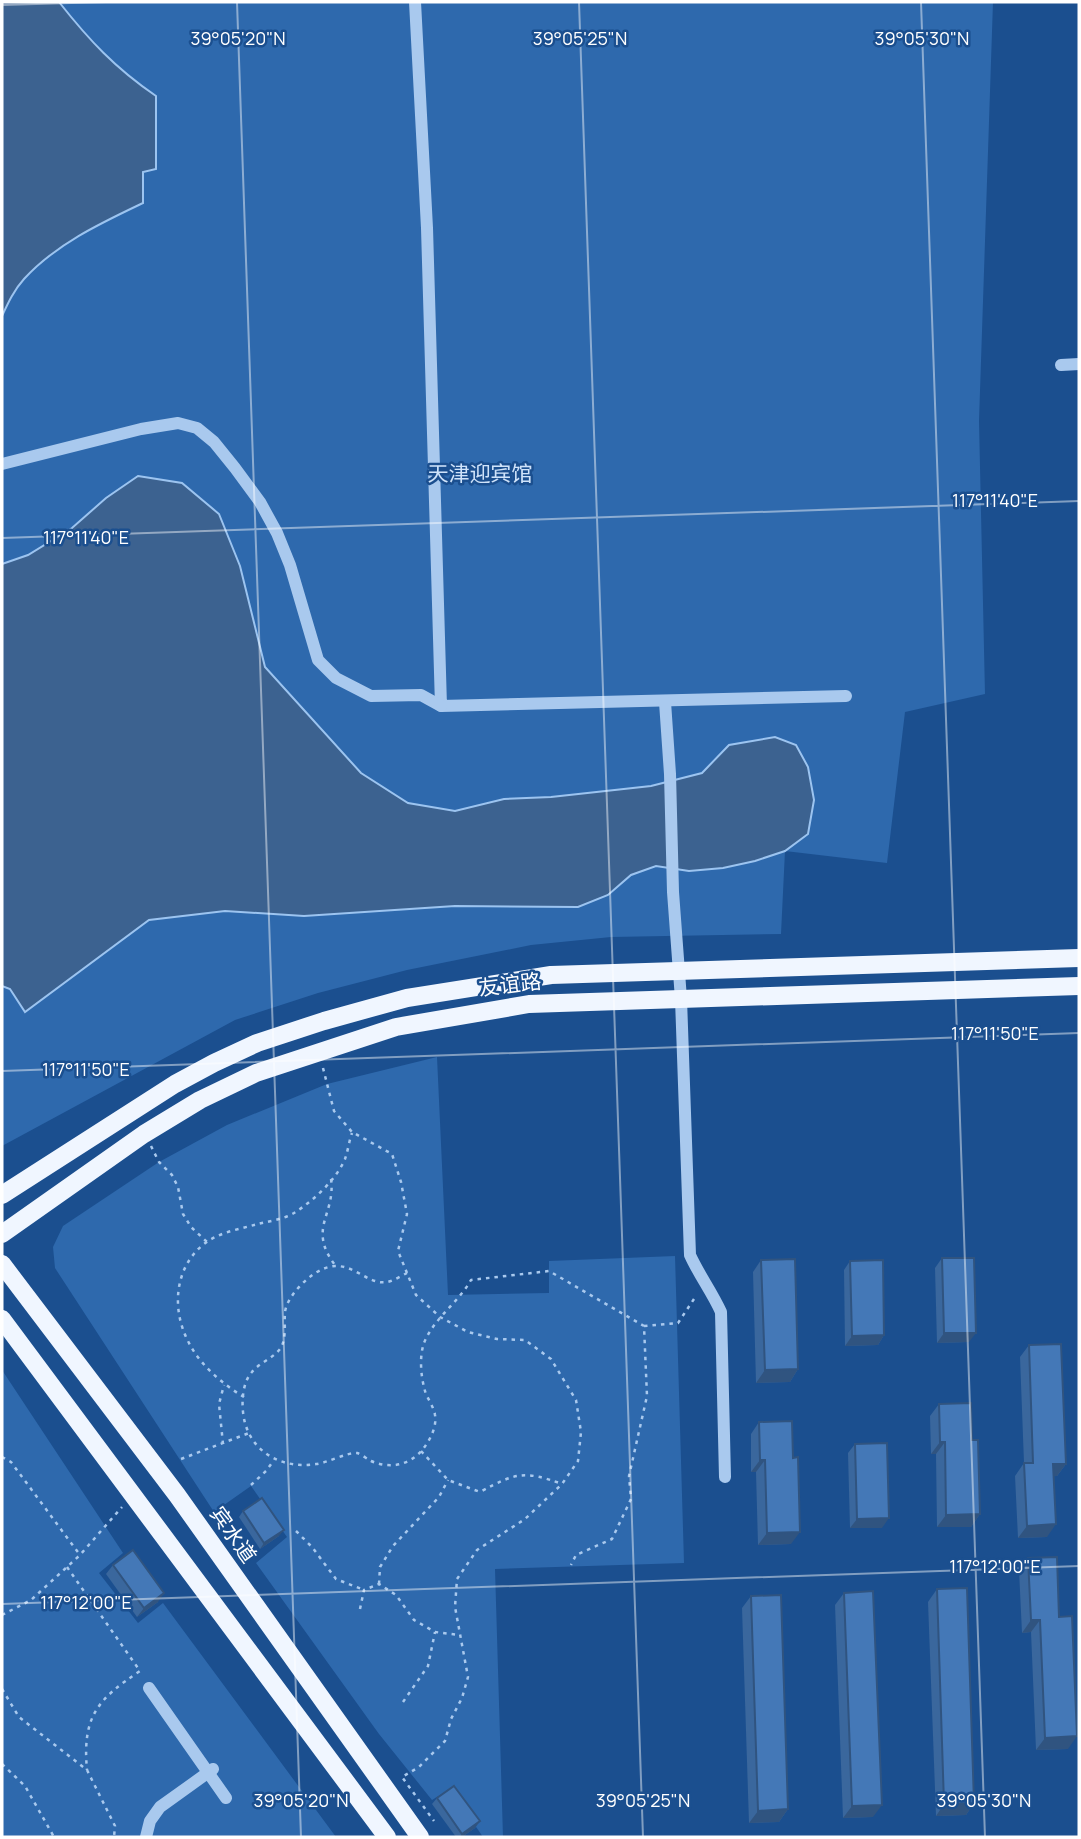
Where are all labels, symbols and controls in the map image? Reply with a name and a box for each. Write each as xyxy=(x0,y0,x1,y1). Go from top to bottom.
text: 39°05'20"N xyxy=(190,26,286,50)
text: 39°05'25"N xyxy=(533,26,627,50)
text: 39°05'30"N xyxy=(875,26,969,50)
park label: 天津迎宾馆 xyxy=(428,459,533,487)
text: 117°11'40"E xyxy=(952,488,1038,512)
text: 117°11'40"E xyxy=(43,525,129,549)
street label: 友谊路 xyxy=(477,966,543,1002)
text: 117°11'50"E xyxy=(951,1021,1039,1045)
text: 117°11'50"E xyxy=(42,1057,130,1081)
street label: 宾水道 xyxy=(204,1501,263,1568)
text: 117°12'00"E xyxy=(949,1554,1041,1578)
text: 117°12'00"E xyxy=(40,1590,132,1614)
text: 39°05'20"N xyxy=(253,1788,349,1812)
text: 39°05'25"N xyxy=(596,1788,690,1812)
text: 39°05'30"N xyxy=(937,1788,1031,1812)

